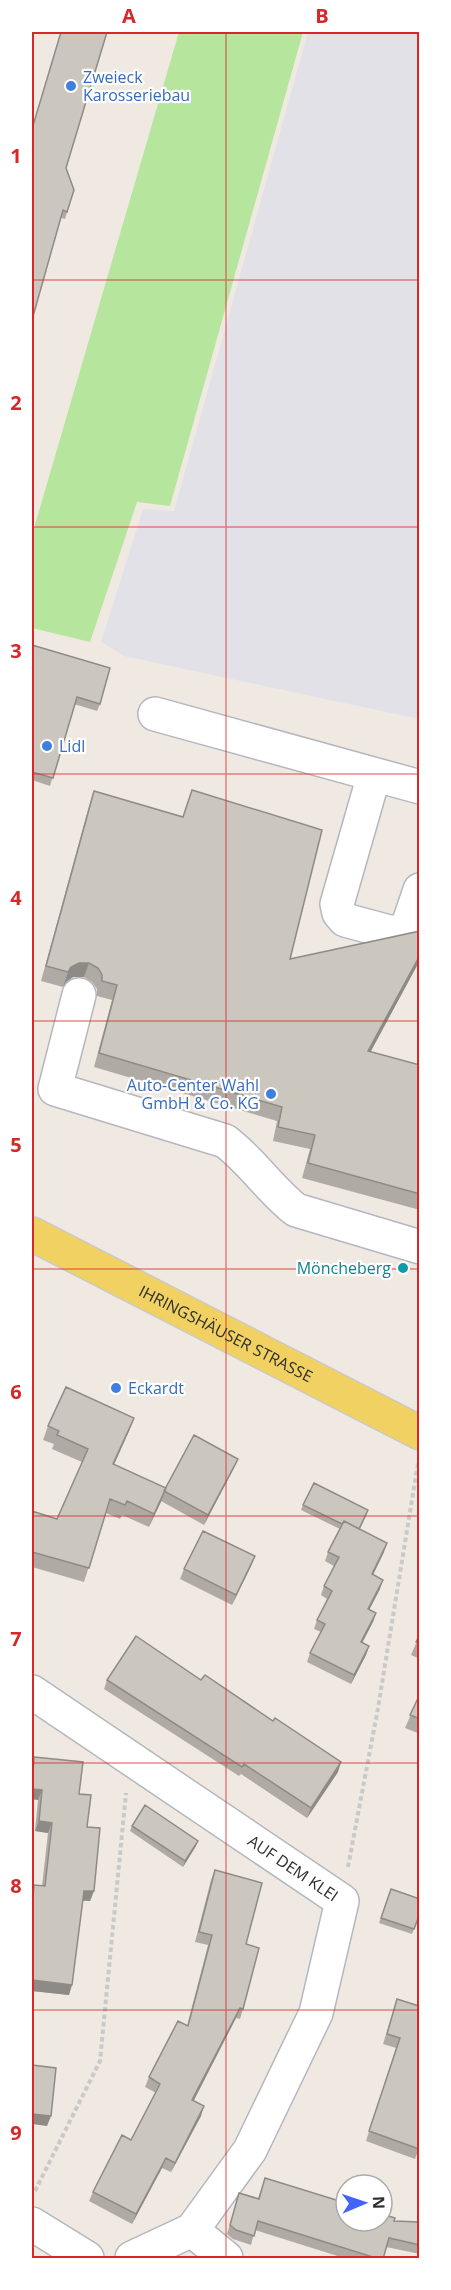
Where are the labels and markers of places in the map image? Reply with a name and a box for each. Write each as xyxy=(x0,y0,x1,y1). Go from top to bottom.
place label: Zweieck Karosseriebau xyxy=(83,66,190,106)
marker: Zweieck Karosseriebau xyxy=(64,79,78,93)
place label: Lidl xyxy=(59,735,85,757)
marker: Lidl xyxy=(40,739,54,753)
place label: Auto-Center Wahl GmbH & Co. KG xyxy=(127,1074,259,1114)
marker: Auto-Center Wahl GmbH & Co. KG xyxy=(264,1087,278,1101)
place label: Möncheberg xyxy=(297,1257,391,1279)
marker: Möncheberg xyxy=(396,1261,410,1275)
place label: Eckardt xyxy=(128,1377,184,1399)
marker: Eckardt xyxy=(109,1381,123,1395)

